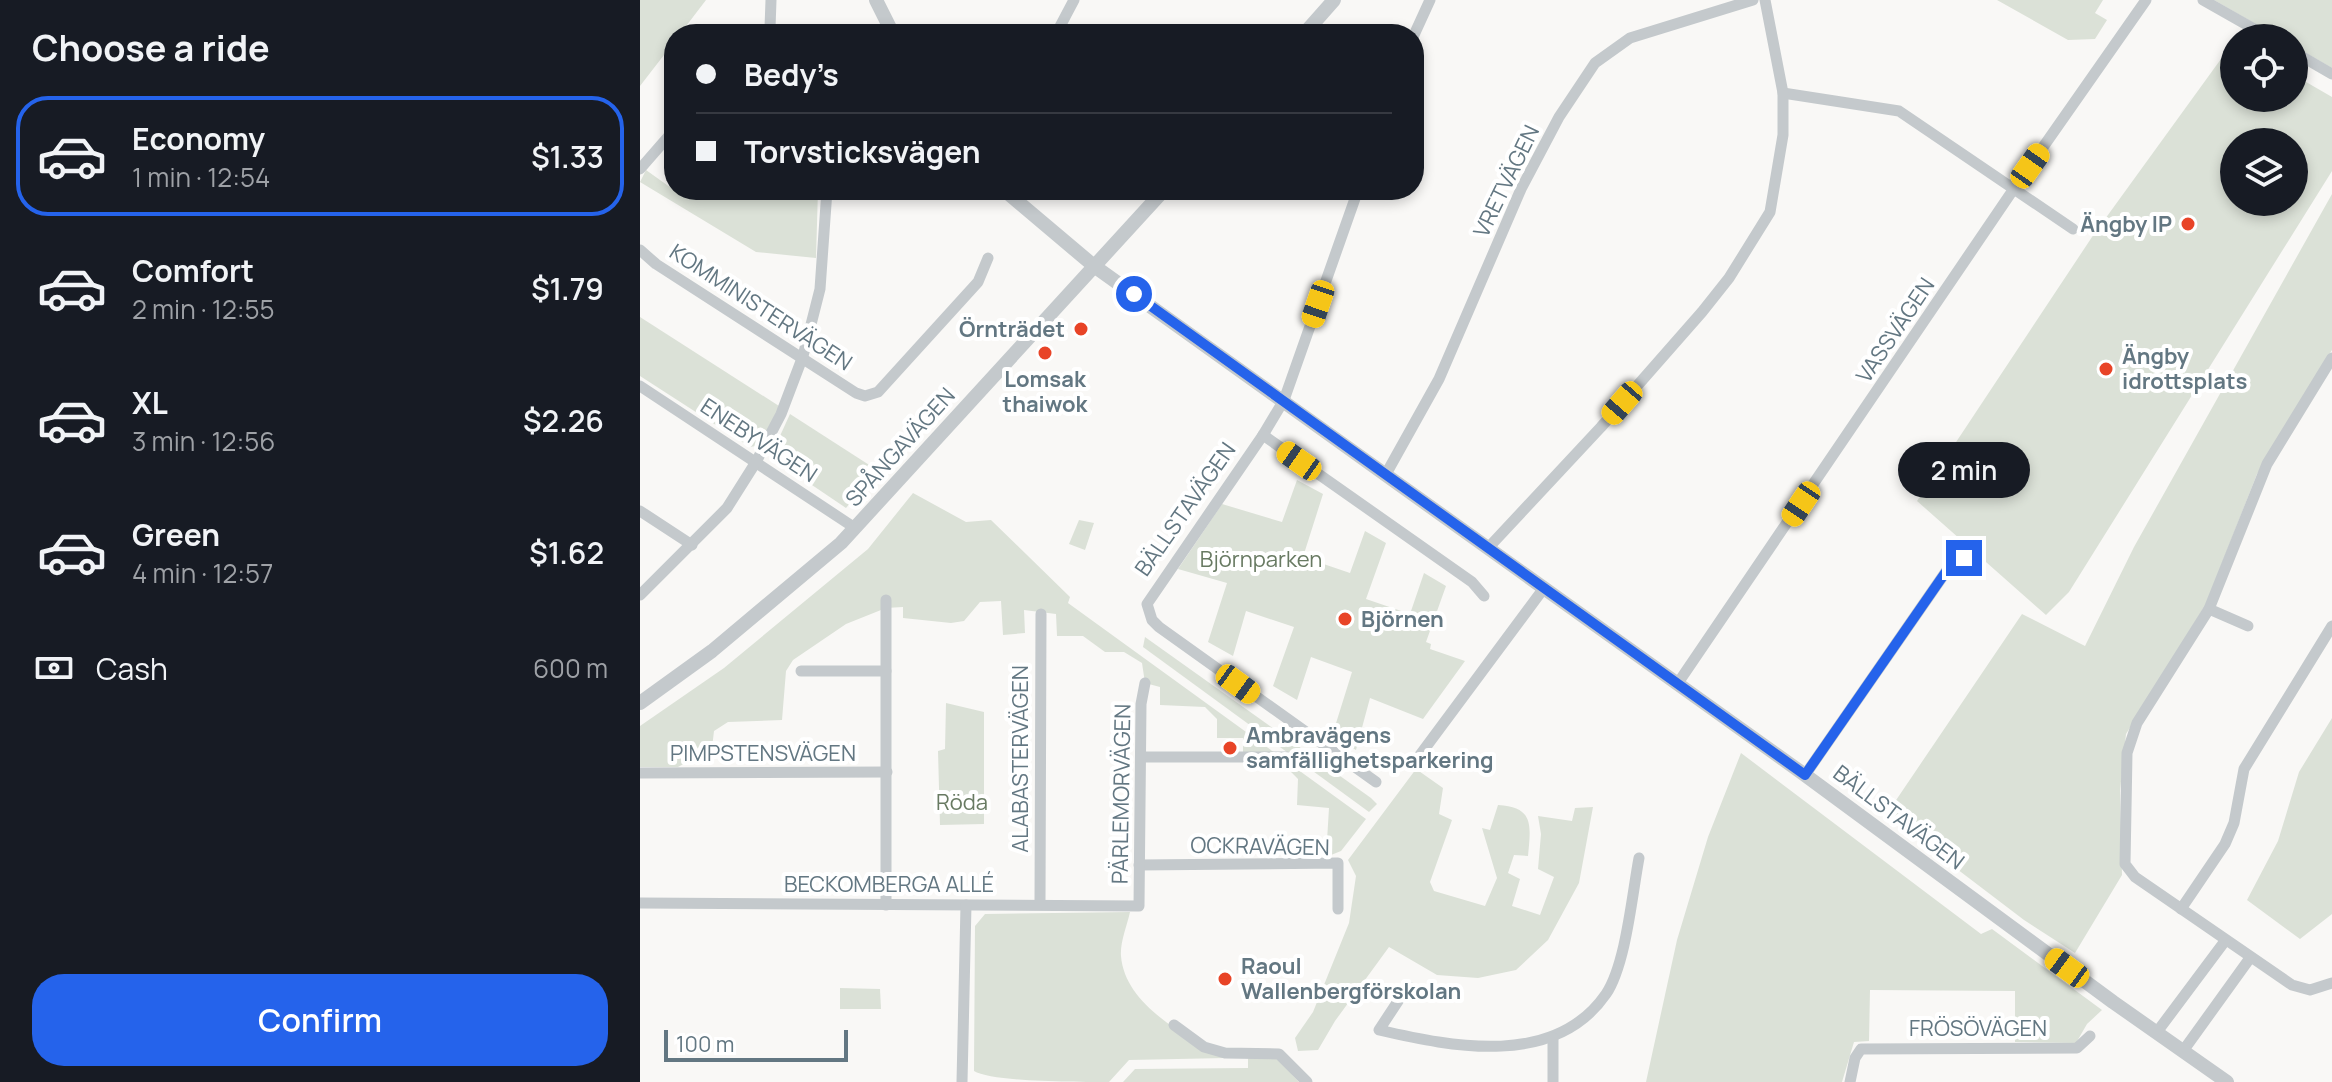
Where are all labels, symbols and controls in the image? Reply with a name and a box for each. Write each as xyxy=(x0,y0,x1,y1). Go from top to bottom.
text: Choose a ride xyxy=(32,23,270,72)
map controls xyxy=(2220,24,2308,216)
button: locate xyxy=(2220,24,2308,112)
text: Bedy’s xyxy=(744,54,839,95)
text: Economy xyxy=(132,118,265,159)
icon: car xyxy=(36,120,108,192)
street label: VRETVÄGEN xyxy=(1466,120,1546,242)
button: layers xyxy=(2220,128,2308,216)
text: Torvsticksvägen xyxy=(744,131,981,172)
text: $1.33 xyxy=(531,136,604,177)
car xyxy=(2006,139,2054,193)
text: 1 min · 12:54 xyxy=(132,159,270,195)
place label: Ängby IP xyxy=(2080,209,2172,239)
marker: Ängby IP xyxy=(2179,215,2197,233)
street label: KOMMINISTERVÄGEN xyxy=(664,237,858,377)
text: Comfort xyxy=(132,250,254,291)
icon: car xyxy=(36,252,108,324)
text: $1.79 xyxy=(531,268,604,309)
street label: VASSVÄGEN xyxy=(1849,272,1941,388)
route start xyxy=(1116,276,1152,312)
car xyxy=(1299,277,1337,331)
text: 2 min · 12:55 xyxy=(132,291,275,327)
place label: Örnträdet xyxy=(959,314,1065,344)
marker: Örnträdet xyxy=(1072,320,1090,338)
place label: Ängby idrottsplats xyxy=(2122,341,2247,396)
marker: Lomsak thaiwok xyxy=(1036,344,1054,362)
marker: Ängby idrottsplats xyxy=(2097,360,2115,378)
place label: Lomsak thaiwok xyxy=(1003,364,1089,419)
car xyxy=(1597,377,1647,429)
street label: SPÅNGAVÄGEN xyxy=(838,381,962,513)
text: XL xyxy=(132,382,168,423)
icon: car xyxy=(36,384,108,456)
street label: ENEBYVÄGEN xyxy=(695,391,823,489)
text: $2.26 xyxy=(523,400,604,441)
text: 3 min · 12:56 xyxy=(132,423,275,459)
street label: BÄLLSTAVÄGEN xyxy=(1128,436,1242,582)
car xyxy=(1272,437,1326,485)
callout: 2 min xyxy=(1898,442,2030,498)
text: 2 min xyxy=(1931,452,1997,488)
car xyxy=(1778,477,1824,531)
text: Green xyxy=(132,514,220,555)
icon: car xyxy=(36,516,108,588)
text: $1.62 xyxy=(529,532,604,573)
route end xyxy=(1946,540,1982,576)
park label: Björnparken xyxy=(1200,544,1322,574)
text: 4 min · 12:57 xyxy=(132,555,273,591)
place label: Björnen xyxy=(1361,604,1444,634)
marker: Björnen xyxy=(1336,610,1354,628)
icon: cash xyxy=(32,646,76,690)
text: Cash xyxy=(96,648,168,689)
text: 600 m xyxy=(533,650,608,686)
car xyxy=(1212,660,1264,708)
street label: ALABASTERVÄGEN xyxy=(1005,665,1035,853)
street label: PÄRLEMORVÄGEN xyxy=(1104,704,1138,884)
place label: Ambravägens samfällighetsparkering xyxy=(1246,720,1494,775)
street label: PIMPSTENSVÄGEN xyxy=(670,738,856,768)
marker: Ambravägens samfällighetsparkering xyxy=(1221,739,1239,757)
street label: BÄLLSTAVÄGEN xyxy=(1827,758,1971,876)
park label: Röda xyxy=(936,787,988,817)
street label: OCKRAVÄGEN xyxy=(1190,830,1330,862)
street label: BECKOMBERGA ALLÉ xyxy=(784,869,994,899)
car xyxy=(2041,944,2093,992)
place label: Raoul Wallenbergförskolan xyxy=(1241,951,1461,1006)
marker: Raoul Wallenbergförskolan xyxy=(1216,970,1234,988)
button: Confirm xyxy=(32,974,608,1066)
street label: FRÖSÖVÄGEN xyxy=(1909,1013,2047,1043)
scale bar xyxy=(664,1026,848,1062)
text: 100 m xyxy=(676,1029,734,1059)

